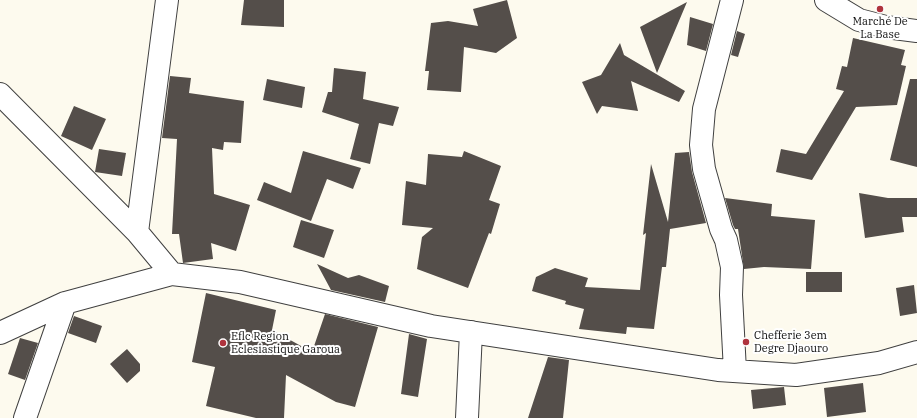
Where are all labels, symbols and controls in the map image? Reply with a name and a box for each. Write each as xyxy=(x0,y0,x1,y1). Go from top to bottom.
marker: Marché De La Base xyxy=(875,4,885,14)
place label: Marché De La Base xyxy=(852,15,908,41)
place label: Chefferie 3em Degre Djaouro xyxy=(754,329,828,355)
place label: Eflc Region Eclesiastique Garoua xyxy=(231,330,340,356)
marker: Chefferie 3em Degre Djaouro xyxy=(741,337,751,347)
marker: Eflc Region Eclesiastique Garoua xyxy=(218,338,228,348)

